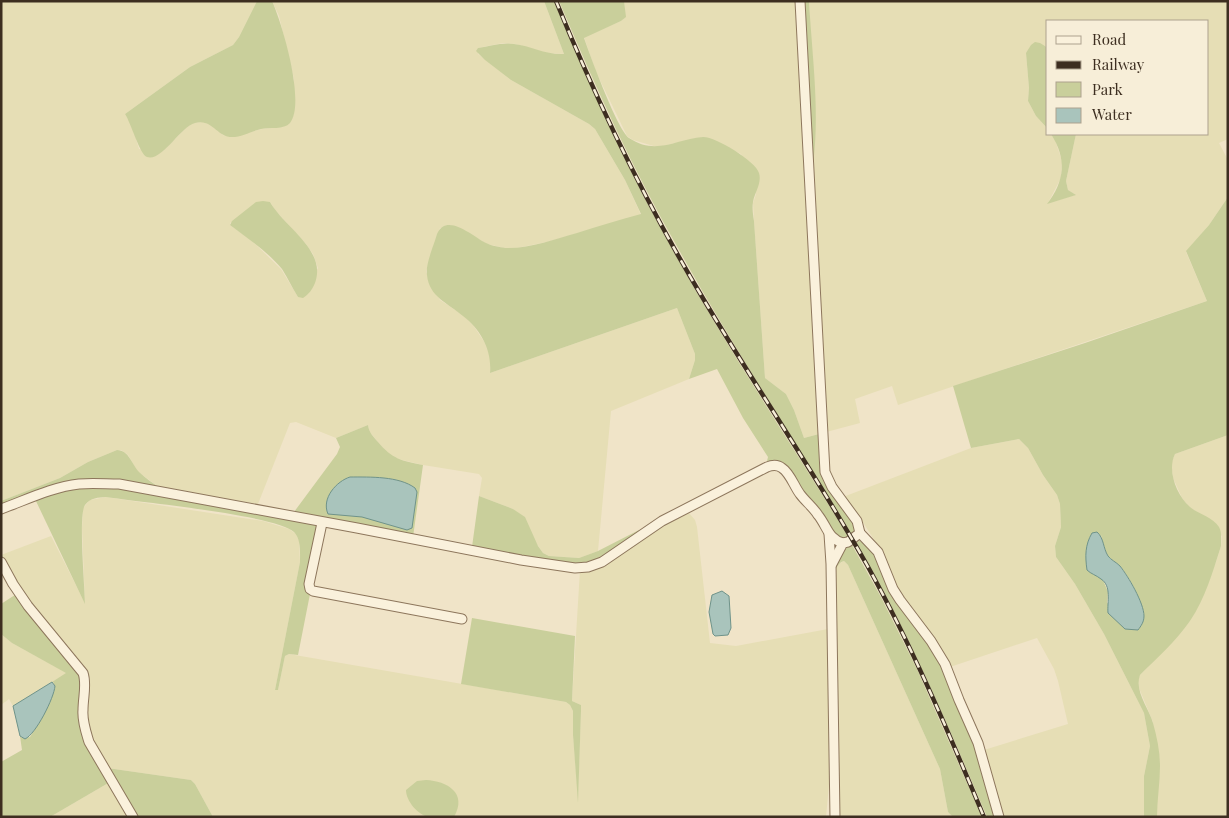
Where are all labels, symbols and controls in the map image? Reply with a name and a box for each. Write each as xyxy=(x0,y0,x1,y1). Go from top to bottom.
legend xyxy=(1046,20,1209,135)
text: Road xyxy=(1092,29,1126,49)
text: Railway xyxy=(1092,54,1145,74)
text: Park xyxy=(1092,79,1124,99)
text: Water xyxy=(1091,104,1132,124)

